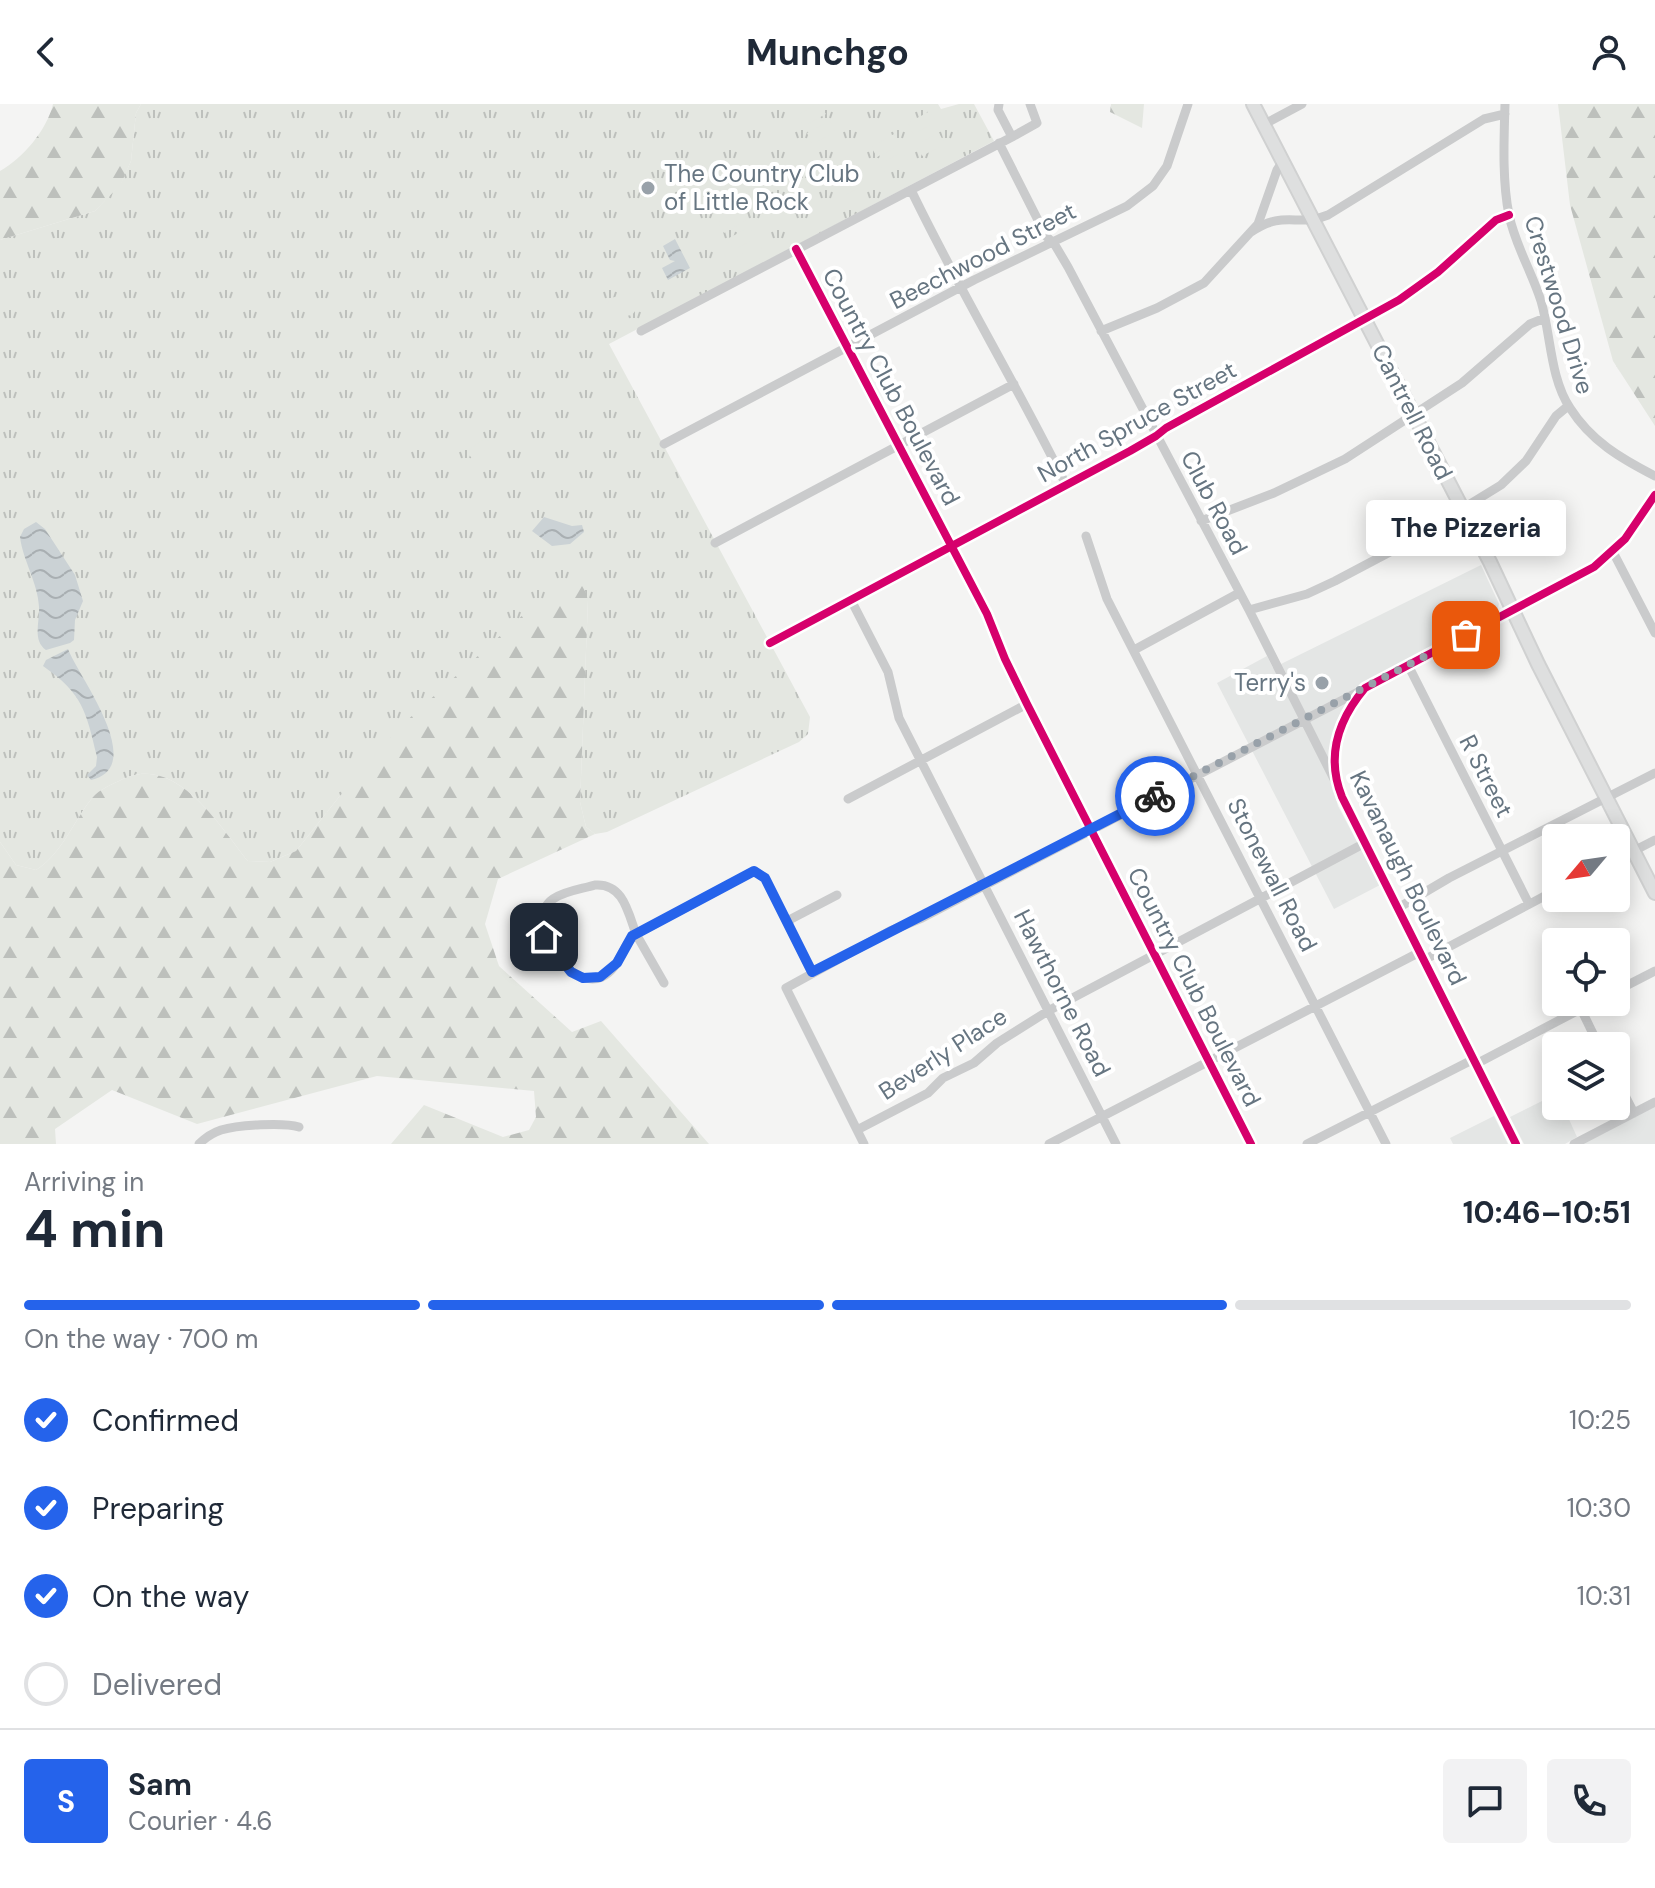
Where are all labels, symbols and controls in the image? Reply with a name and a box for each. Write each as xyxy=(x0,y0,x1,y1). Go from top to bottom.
text: Munchgo xyxy=(746,29,909,76)
icon: back xyxy=(24,30,68,74)
icon: person xyxy=(1587,30,1631,74)
place label: The Country Club of Little Rock xyxy=(664,158,860,217)
marker: The Country Club of Little Rock xyxy=(639,179,657,197)
street label: Beechwood Street xyxy=(884,195,1081,316)
street label: Crestwood Drive xyxy=(1518,212,1601,398)
street label: Country Club Boulevard xyxy=(816,263,967,511)
street label: Cantrell Road xyxy=(1365,339,1460,485)
street label: North Spruce Street xyxy=(1032,354,1242,489)
street label: Club Road xyxy=(1174,445,1255,560)
callout: The Pizzeria xyxy=(1366,499,1566,555)
text: The Pizzeria xyxy=(1391,511,1541,545)
pin xyxy=(1432,601,1500,669)
icon: bag xyxy=(1444,613,1488,657)
place label: Terry's xyxy=(1234,667,1306,698)
marker: Terry's xyxy=(1313,674,1331,692)
street label: R Street xyxy=(1453,729,1520,822)
courier xyxy=(1115,756,1195,836)
street label: Kavanaugh Boulevard xyxy=(1343,765,1474,990)
icon: bike xyxy=(1133,774,1177,818)
street label: Stonewall Road xyxy=(1220,793,1324,957)
north arrow xyxy=(1542,824,1630,912)
map controls xyxy=(1542,824,1630,1120)
street label: Country Club Boulevard xyxy=(1121,862,1268,1112)
pin xyxy=(510,903,578,971)
street label: Hawthorne Road xyxy=(1007,904,1118,1082)
icon: home xyxy=(522,915,566,959)
button: locate xyxy=(1542,928,1630,1016)
street label: Beverly Place xyxy=(873,1001,1013,1107)
button: layers xyxy=(1542,1032,1630,1120)
text: Arriving in xyxy=(24,1165,144,1199)
text: 10:46–10:51 xyxy=(1463,1193,1631,1232)
text: 4 min xyxy=(24,1195,165,1263)
text: On the way · 700 m xyxy=(24,1322,259,1356)
icon: check xyxy=(24,1398,68,1442)
text: Confirmed xyxy=(92,1401,239,1440)
text: 10:25 xyxy=(1569,1403,1631,1437)
icon: check xyxy=(24,1486,68,1530)
text: Preparing xyxy=(92,1489,224,1528)
text: 10:30 xyxy=(1567,1491,1631,1525)
icon: check xyxy=(24,1574,68,1618)
text: On the way xyxy=(92,1577,249,1616)
text: 10:31 xyxy=(1577,1579,1631,1613)
text: Delivered xyxy=(92,1665,222,1704)
button: chat xyxy=(1443,1759,1527,1843)
button: phone xyxy=(1547,1759,1631,1843)
text: Sam xyxy=(128,1765,192,1804)
text: S xyxy=(57,1782,75,1821)
text: Courier · 4.6 xyxy=(128,1804,273,1838)

